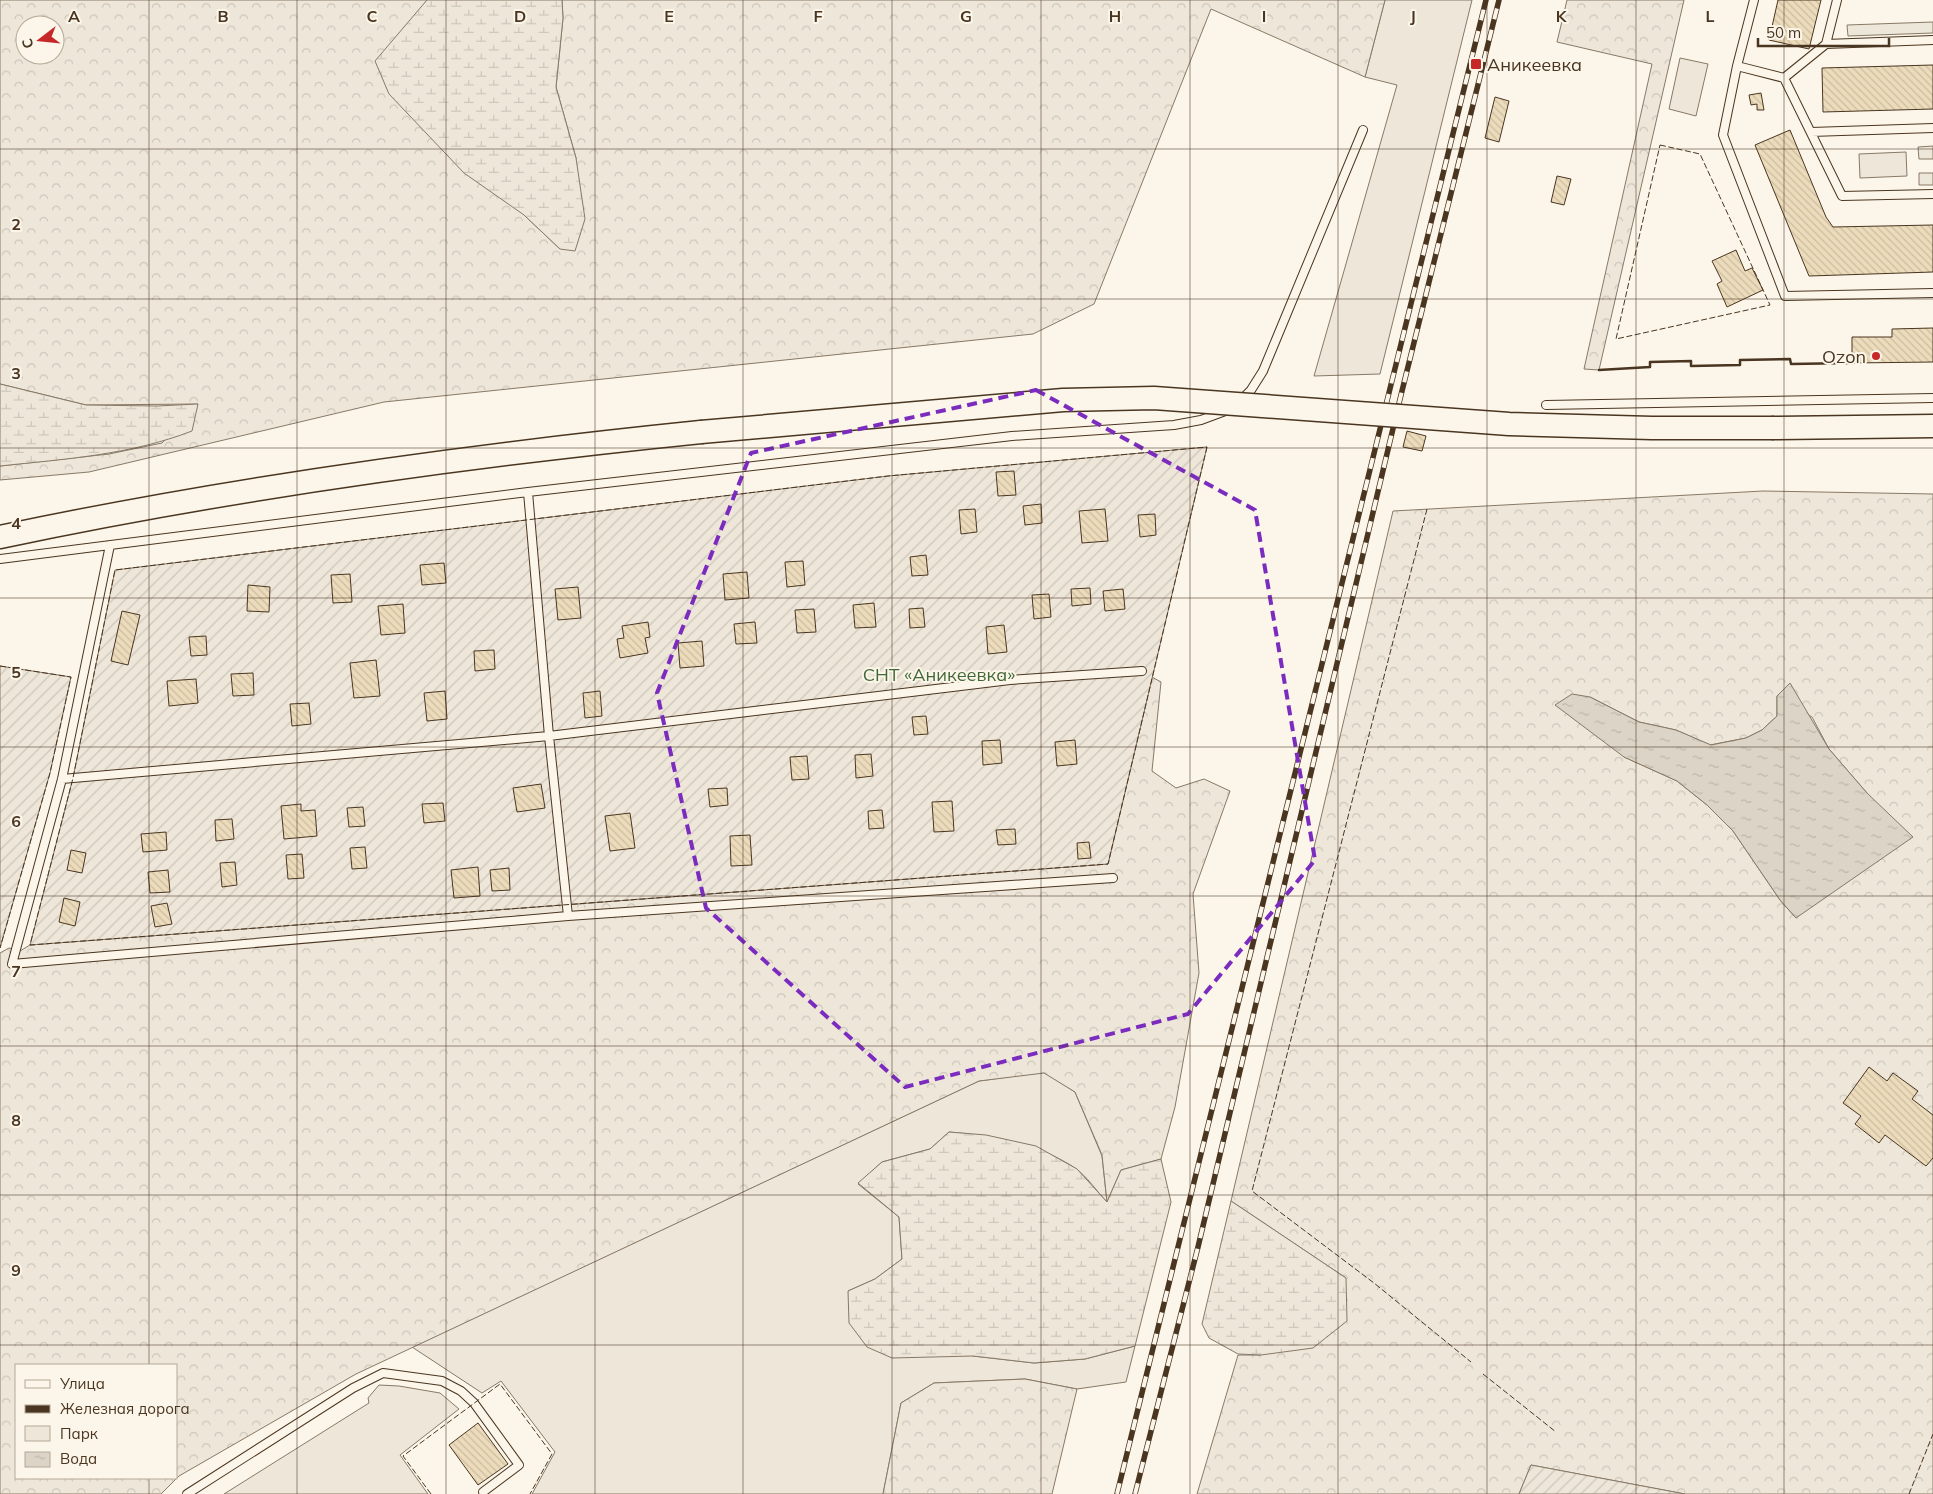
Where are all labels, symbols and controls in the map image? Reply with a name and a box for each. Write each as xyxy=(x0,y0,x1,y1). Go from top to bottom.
text: A xyxy=(68,6,80,26)
text: B xyxy=(217,6,229,26)
text: C xyxy=(367,6,378,26)
text: D xyxy=(514,6,526,26)
text: E xyxy=(664,6,674,26)
text: F xyxy=(813,6,823,26)
text: G xyxy=(960,6,972,26)
text: H xyxy=(1109,6,1121,26)
text: I xyxy=(1262,6,1266,26)
text: J xyxy=(1410,6,1416,26)
text: K xyxy=(1556,6,1568,26)
text: L xyxy=(1706,6,1715,26)
north arrow xyxy=(15,15,65,65)
scale bar xyxy=(1758,15,1889,47)
text: 50 m xyxy=(1766,23,1801,42)
text: С xyxy=(18,36,37,51)
place label: Аникеевка xyxy=(1487,53,1582,76)
marker: Аникеевка xyxy=(1469,57,1483,71)
text: 2 xyxy=(11,214,21,234)
place label: Ozon xyxy=(1822,345,1866,368)
marker: Ozon xyxy=(1870,350,1882,362)
text: 3 xyxy=(11,363,21,383)
text: 4 xyxy=(11,513,21,533)
text: 5 xyxy=(11,662,21,682)
park label: СНТ «Аникеевка» xyxy=(863,663,1015,686)
text: 6 xyxy=(11,811,21,831)
text: 7 xyxy=(11,961,21,981)
text: 8 xyxy=(11,1110,21,1130)
text: 9 xyxy=(11,1260,21,1280)
legend xyxy=(15,1364,178,1479)
text: Улица xyxy=(59,1374,105,1393)
text: Железная дорога xyxy=(60,1399,190,1418)
text: Парк xyxy=(60,1424,99,1443)
text: Вода xyxy=(60,1449,97,1468)

